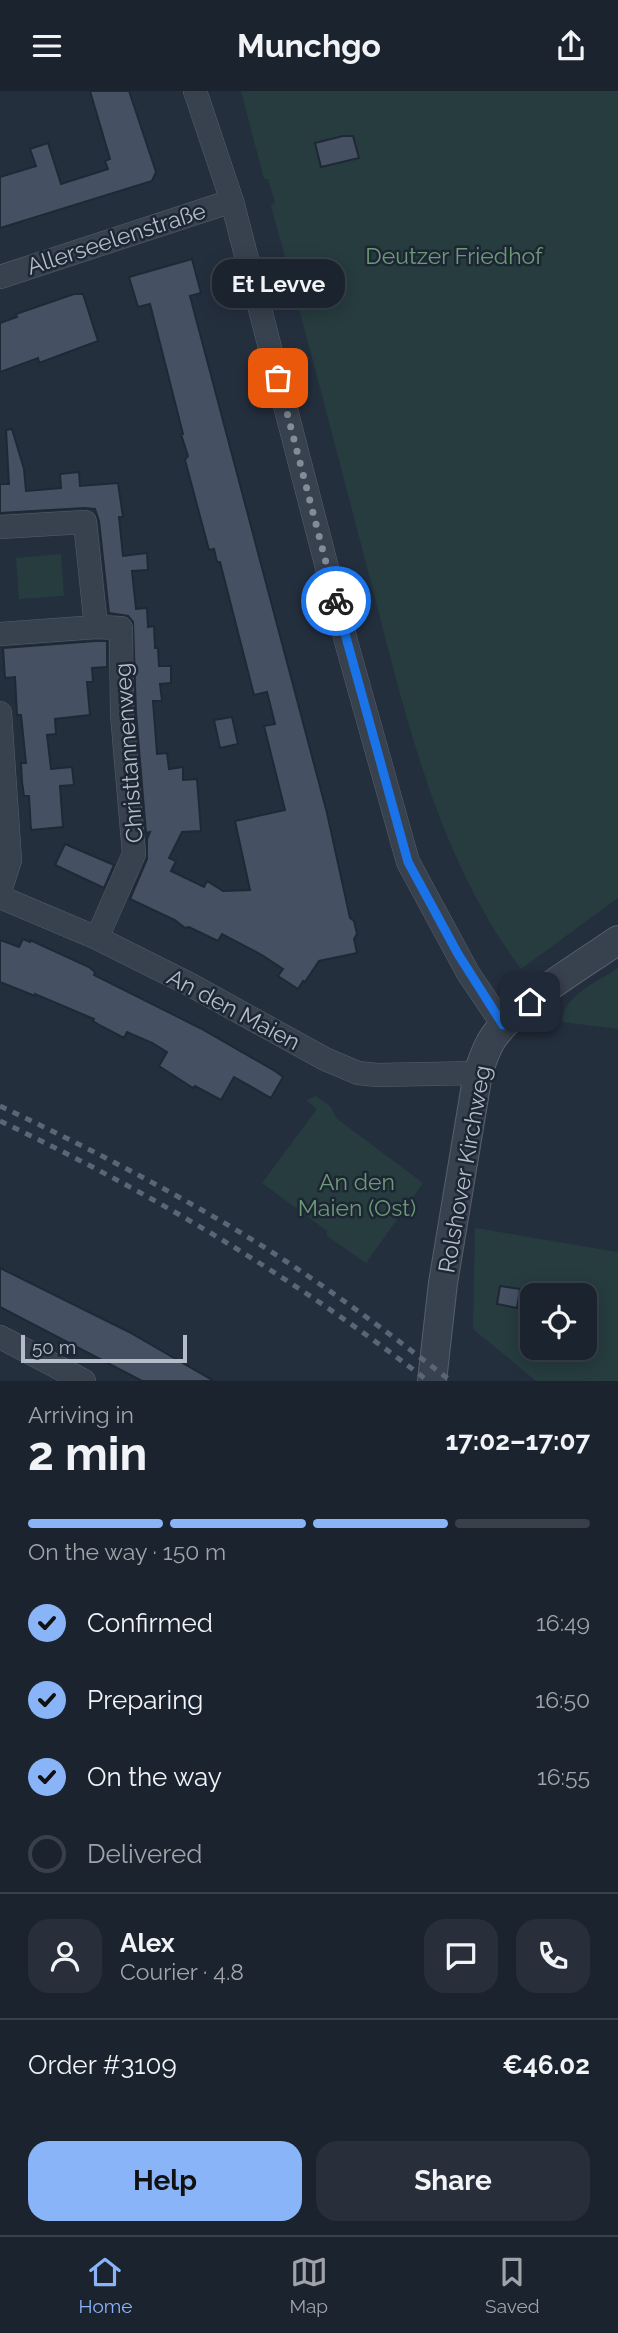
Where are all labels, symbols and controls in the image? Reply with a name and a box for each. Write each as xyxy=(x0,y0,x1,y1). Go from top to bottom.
icon: menu xyxy=(28,27,66,65)
text: Munchgo xyxy=(237,27,381,64)
icon: share xyxy=(552,27,590,65)
street label: Allerseelenstraße xyxy=(23,196,209,280)
park label: Deutzer Friedhof xyxy=(365,242,544,269)
callout: Et Levve xyxy=(212,259,344,308)
text: Et Levve xyxy=(232,270,325,297)
pin xyxy=(248,348,308,408)
icon: bag xyxy=(259,359,297,397)
courier xyxy=(301,566,371,636)
icon: bike xyxy=(317,582,355,620)
street label: Christtannenweg xyxy=(108,662,148,844)
street label: An den Maien xyxy=(163,963,305,1055)
pin xyxy=(500,972,560,1032)
icon: home xyxy=(511,983,549,1021)
street label: Rolshover Kirchweg xyxy=(432,1063,496,1275)
park label: An den Maien (Ost) xyxy=(298,1168,416,1221)
map controls xyxy=(520,1283,597,1360)
button: locate xyxy=(520,1283,597,1360)
scale bar xyxy=(21,1332,187,1364)
text: 50 m xyxy=(32,1336,76,1358)
text: Arriving in xyxy=(28,1401,134,1428)
text: 17:02–17:07 xyxy=(445,1426,590,1456)
text: 2 min xyxy=(28,1427,147,1481)
text: On the way · 150 m xyxy=(28,1538,226,1565)
icon: check xyxy=(28,1604,66,1642)
text: Confirmed xyxy=(87,1608,213,1638)
text: 16:49 xyxy=(536,1609,590,1636)
icon: check xyxy=(28,1681,66,1719)
text: Preparing xyxy=(87,1685,203,1715)
text: 16:50 xyxy=(535,1686,590,1713)
icon: check xyxy=(28,1758,66,1796)
text: On the way xyxy=(87,1762,222,1792)
text: 16:55 xyxy=(537,1763,590,1790)
text: Delivered xyxy=(87,1839,202,1869)
button: person xyxy=(28,1919,102,1993)
button: chat xyxy=(424,1919,498,1993)
button: phone xyxy=(516,1919,590,1993)
text: Alex xyxy=(120,1928,175,1958)
text: Courier · 4.8 xyxy=(120,1958,244,1985)
text: Order #3109 xyxy=(28,2050,177,2080)
text: €46.02 xyxy=(502,2050,590,2080)
button: Help xyxy=(28,2141,302,2221)
button: Share xyxy=(316,2141,590,2221)
tab: Home xyxy=(79,2253,132,2317)
tab: Map xyxy=(289,2253,328,2317)
tab: Saved xyxy=(485,2253,539,2317)

